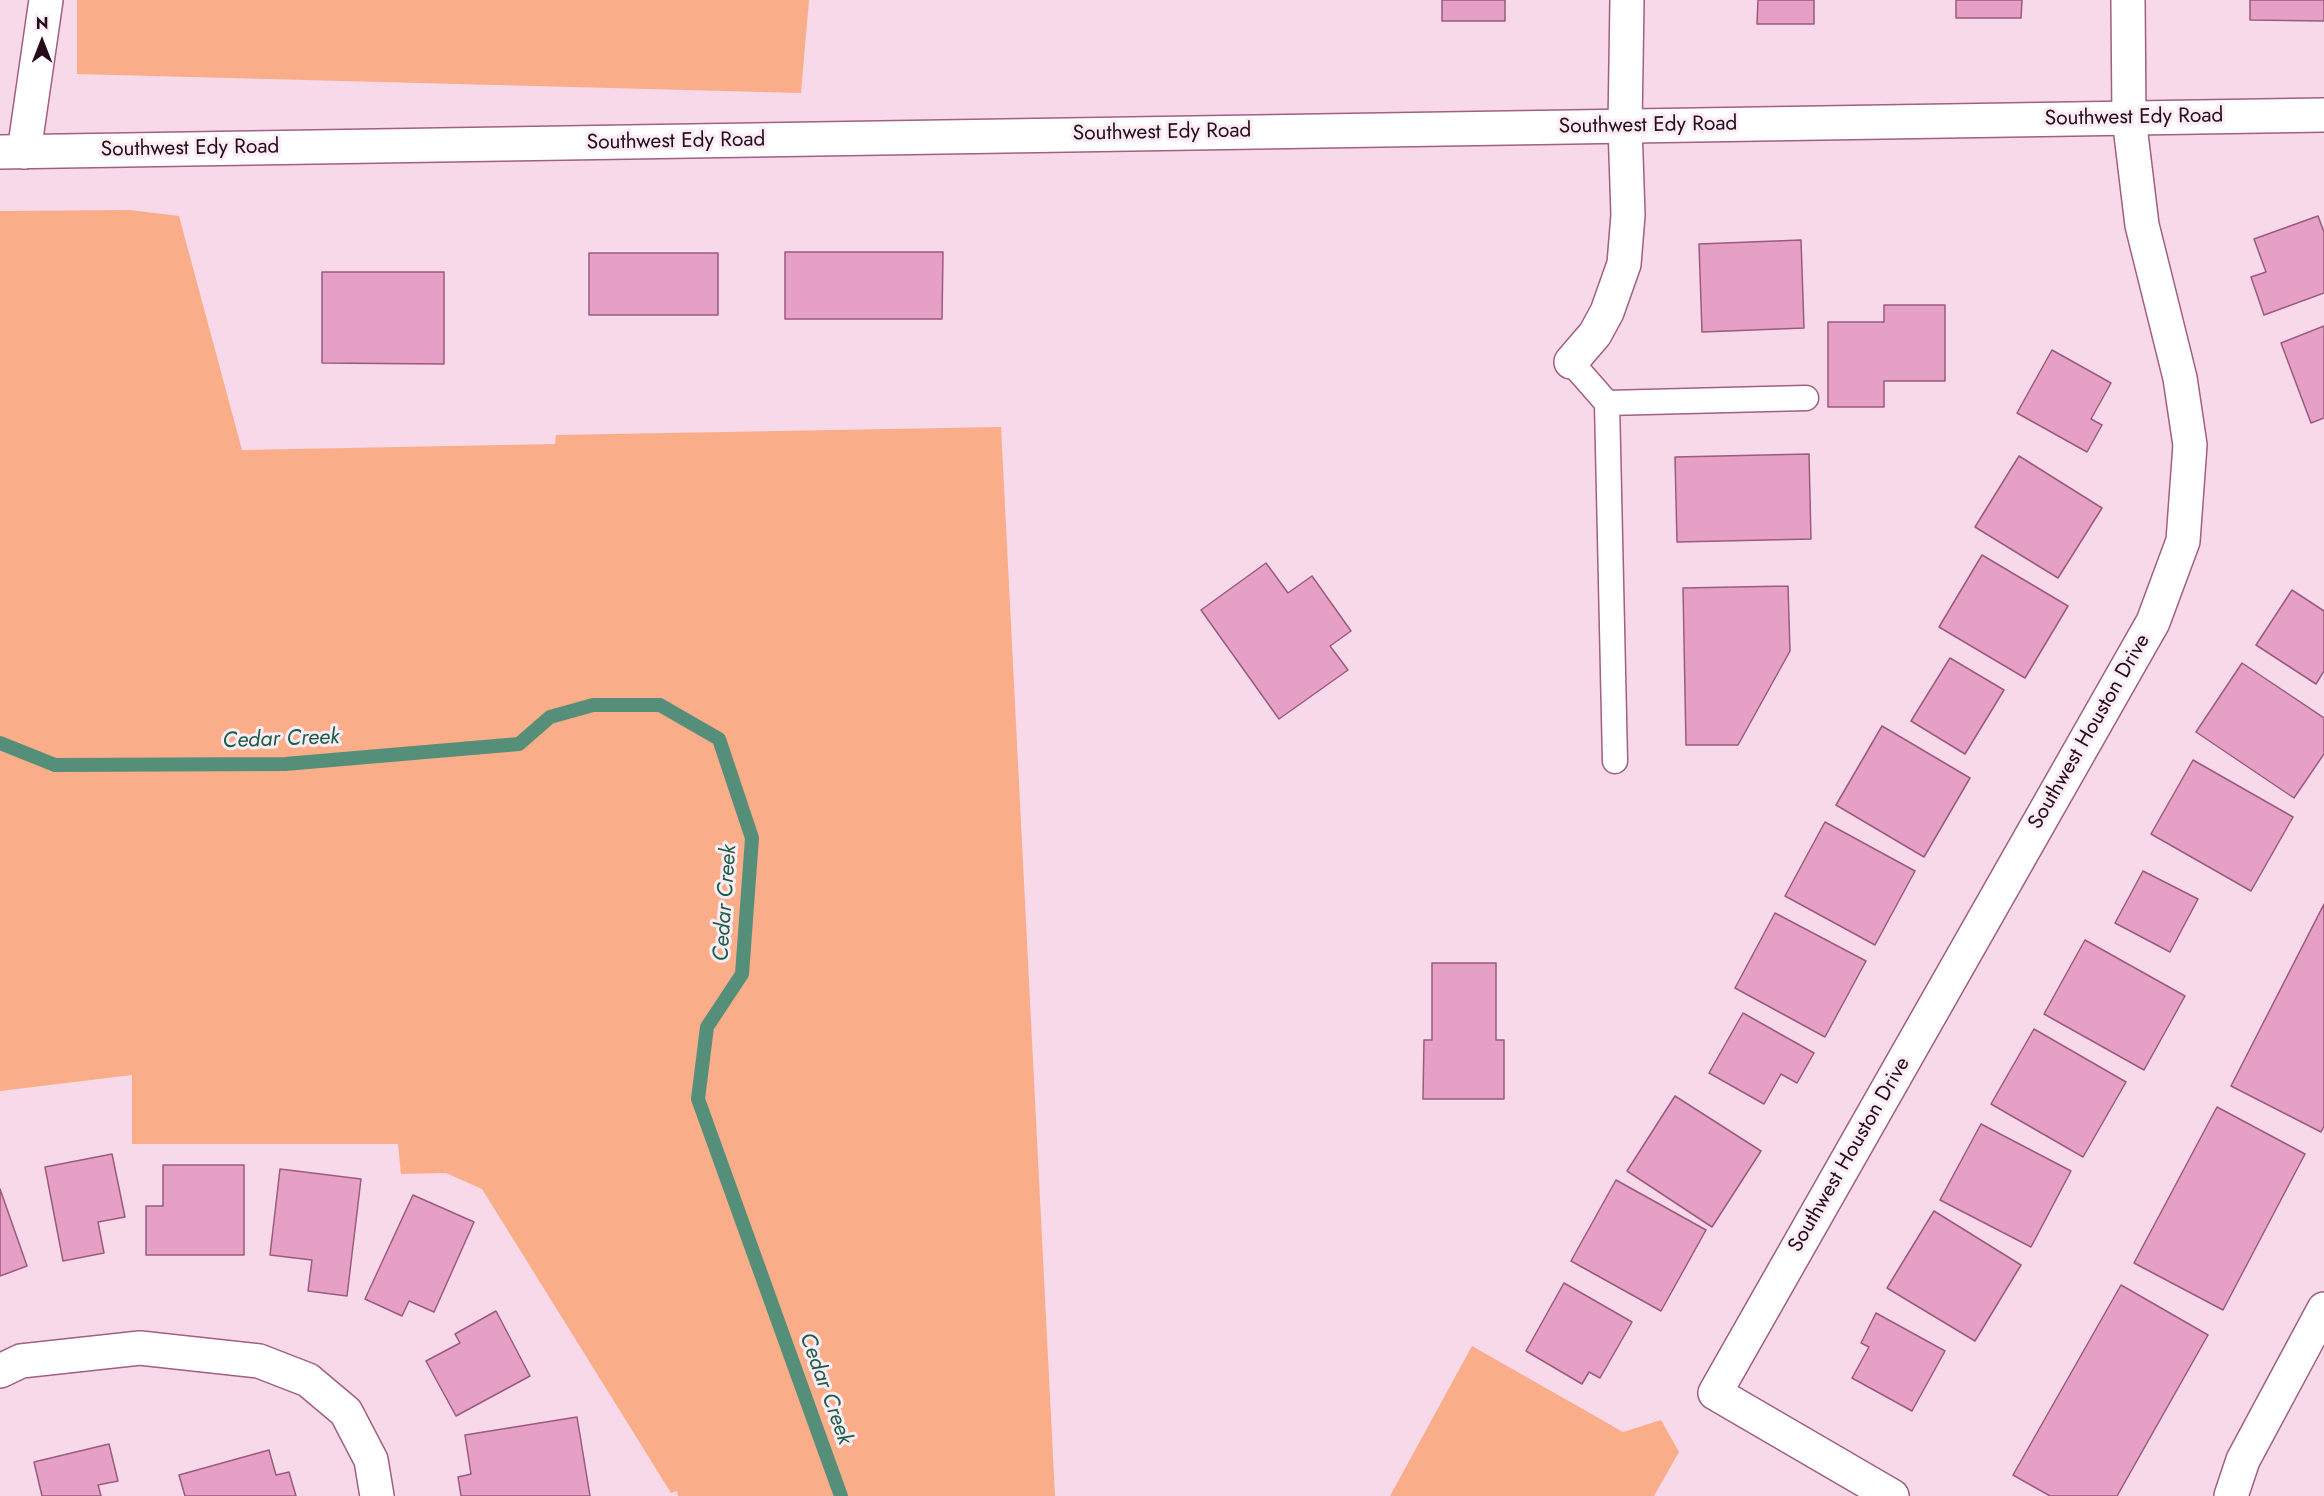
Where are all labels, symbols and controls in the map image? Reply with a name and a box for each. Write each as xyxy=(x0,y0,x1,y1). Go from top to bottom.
north arrow xyxy=(12,12,72,72)
text: N xyxy=(36,12,48,35)
street label: Southwest Edy Road xyxy=(2044,104,2224,132)
street label: Southwest Edy Road xyxy=(1558,112,1738,140)
street label: Southwest Edy Road xyxy=(1072,119,1252,147)
street label: Southwest Edy Road xyxy=(586,128,766,156)
street label: Southwest Edy Road xyxy=(100,135,280,163)
street label: Southwest Houston Drive xyxy=(2024,630,2156,834)
water label: Cedar Creek xyxy=(222,725,340,755)
water label: Cedar Creek xyxy=(709,844,743,962)
street label: Southwest Houston Drive xyxy=(1784,1053,1916,1257)
water label: Cedar Creek xyxy=(793,1330,857,1448)

